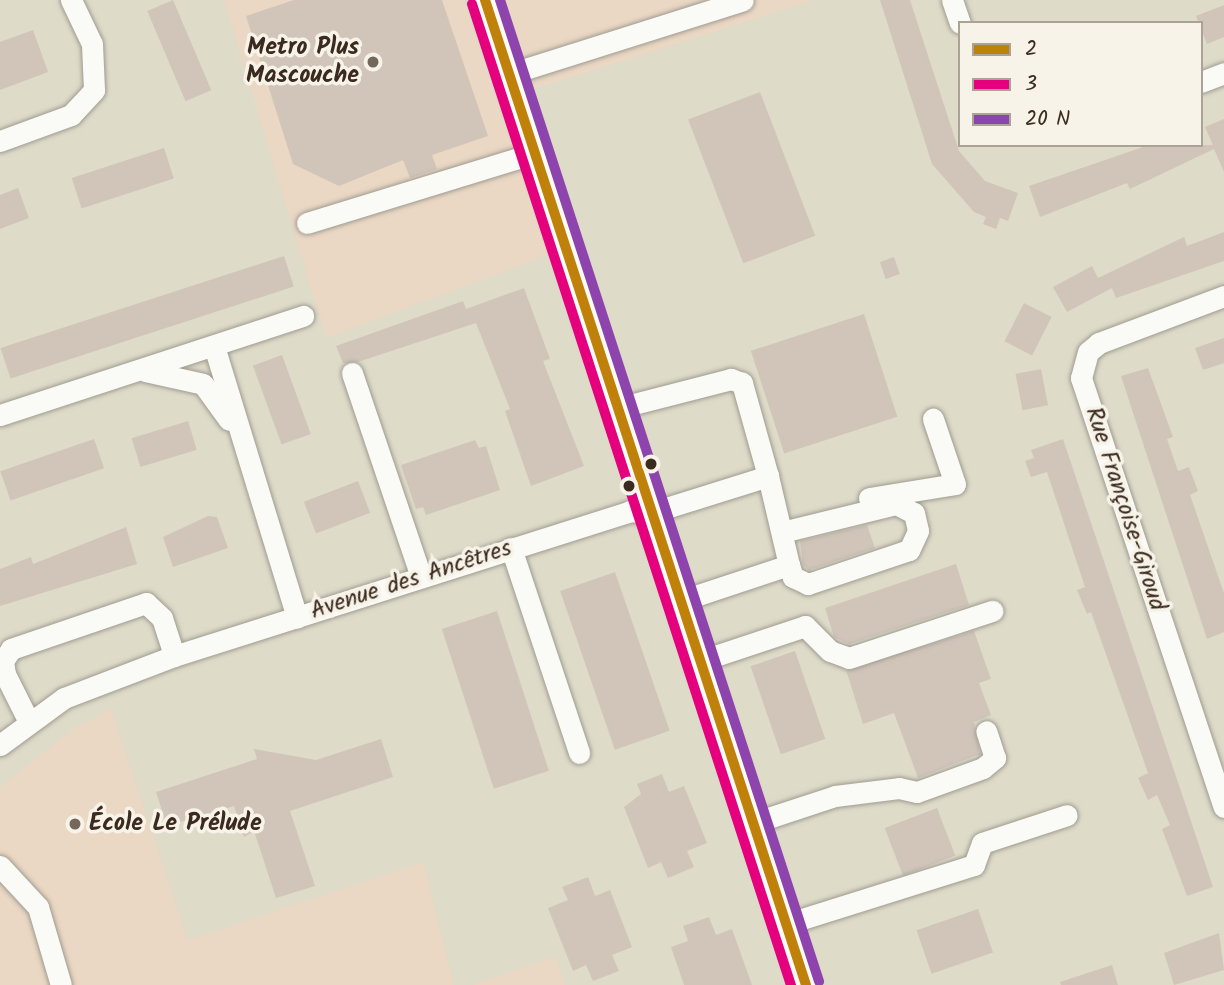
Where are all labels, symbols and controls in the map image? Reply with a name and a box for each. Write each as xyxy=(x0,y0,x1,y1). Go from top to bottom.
legend xyxy=(958,21,1203,147)
text: 2 xyxy=(1025,33,1037,66)
place label: Metro Plus Mascouche xyxy=(246,34,359,90)
marker: Metro Plus Mascouche xyxy=(365,54,381,70)
text: 3 xyxy=(1025,68,1037,101)
text: 20 N xyxy=(1025,103,1070,136)
street label: Rue Françoise-Giroud xyxy=(1078,403,1172,615)
unlabelled marker xyxy=(644,457,658,471)
unlabelled marker xyxy=(622,479,636,493)
street label: Avenue des Ancêtres xyxy=(307,534,515,626)
place label: École Le Prélude xyxy=(89,810,262,838)
marker: École Le Prélude xyxy=(67,816,83,832)

